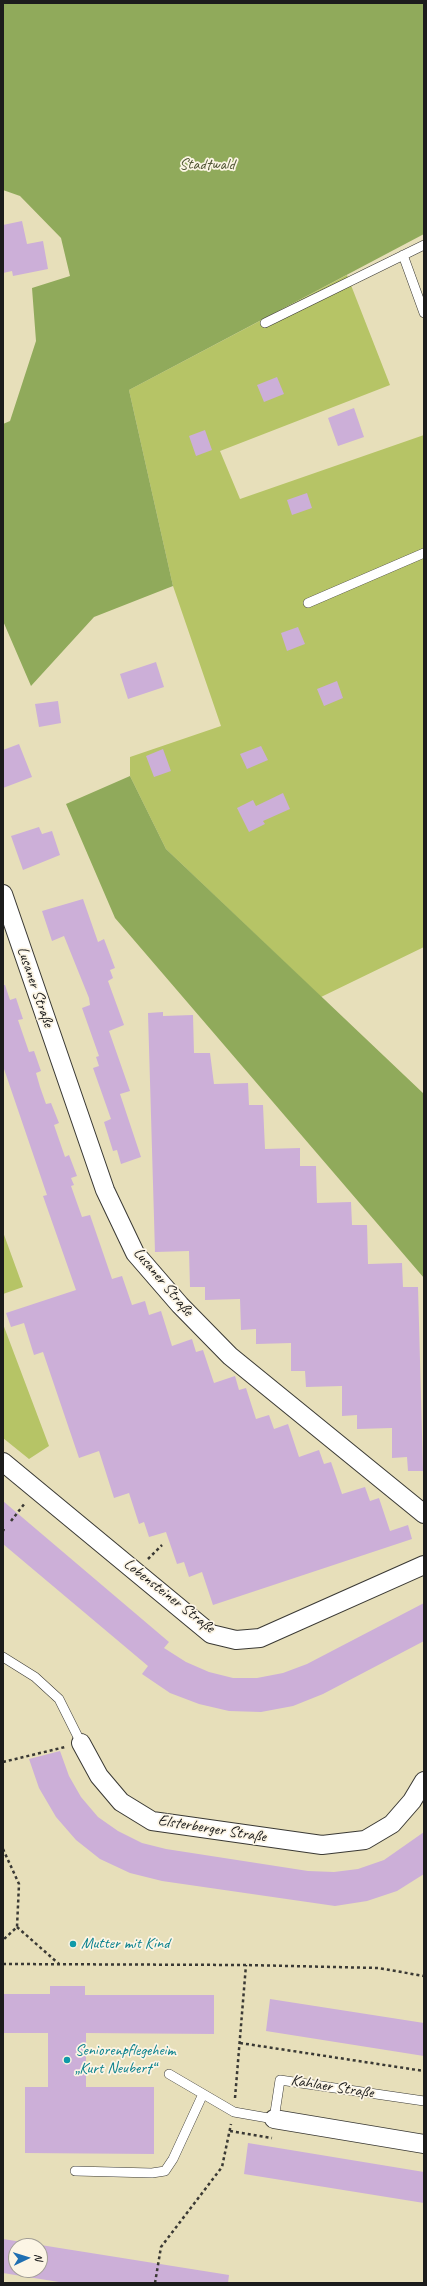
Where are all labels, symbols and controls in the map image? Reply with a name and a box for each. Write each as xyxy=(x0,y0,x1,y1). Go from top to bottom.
park label: Stadtwald xyxy=(179,155,235,175)
street label: Lusaner Straße xyxy=(12,944,58,1030)
street label: Lusaner Straße xyxy=(129,1244,197,1320)
street label: Lobensteiner Straße xyxy=(120,1554,218,1638)
street label: Elsterberger Straße xyxy=(157,1811,267,1847)
place label: Mutter mit Kind xyxy=(81,1934,169,1954)
marker: Mutter mit Kind xyxy=(68,1939,78,1949)
place label: Seniorenpflegeheim „Kurt Neubert“ xyxy=(75,2041,176,2079)
marker: Seniorenpflegeheim „Kurt Neubert“ xyxy=(62,2055,72,2065)
street label: Kahlaer Straße xyxy=(289,2071,375,2103)
north arrow xyxy=(8,2238,48,2278)
text: N xyxy=(32,2253,46,2261)

